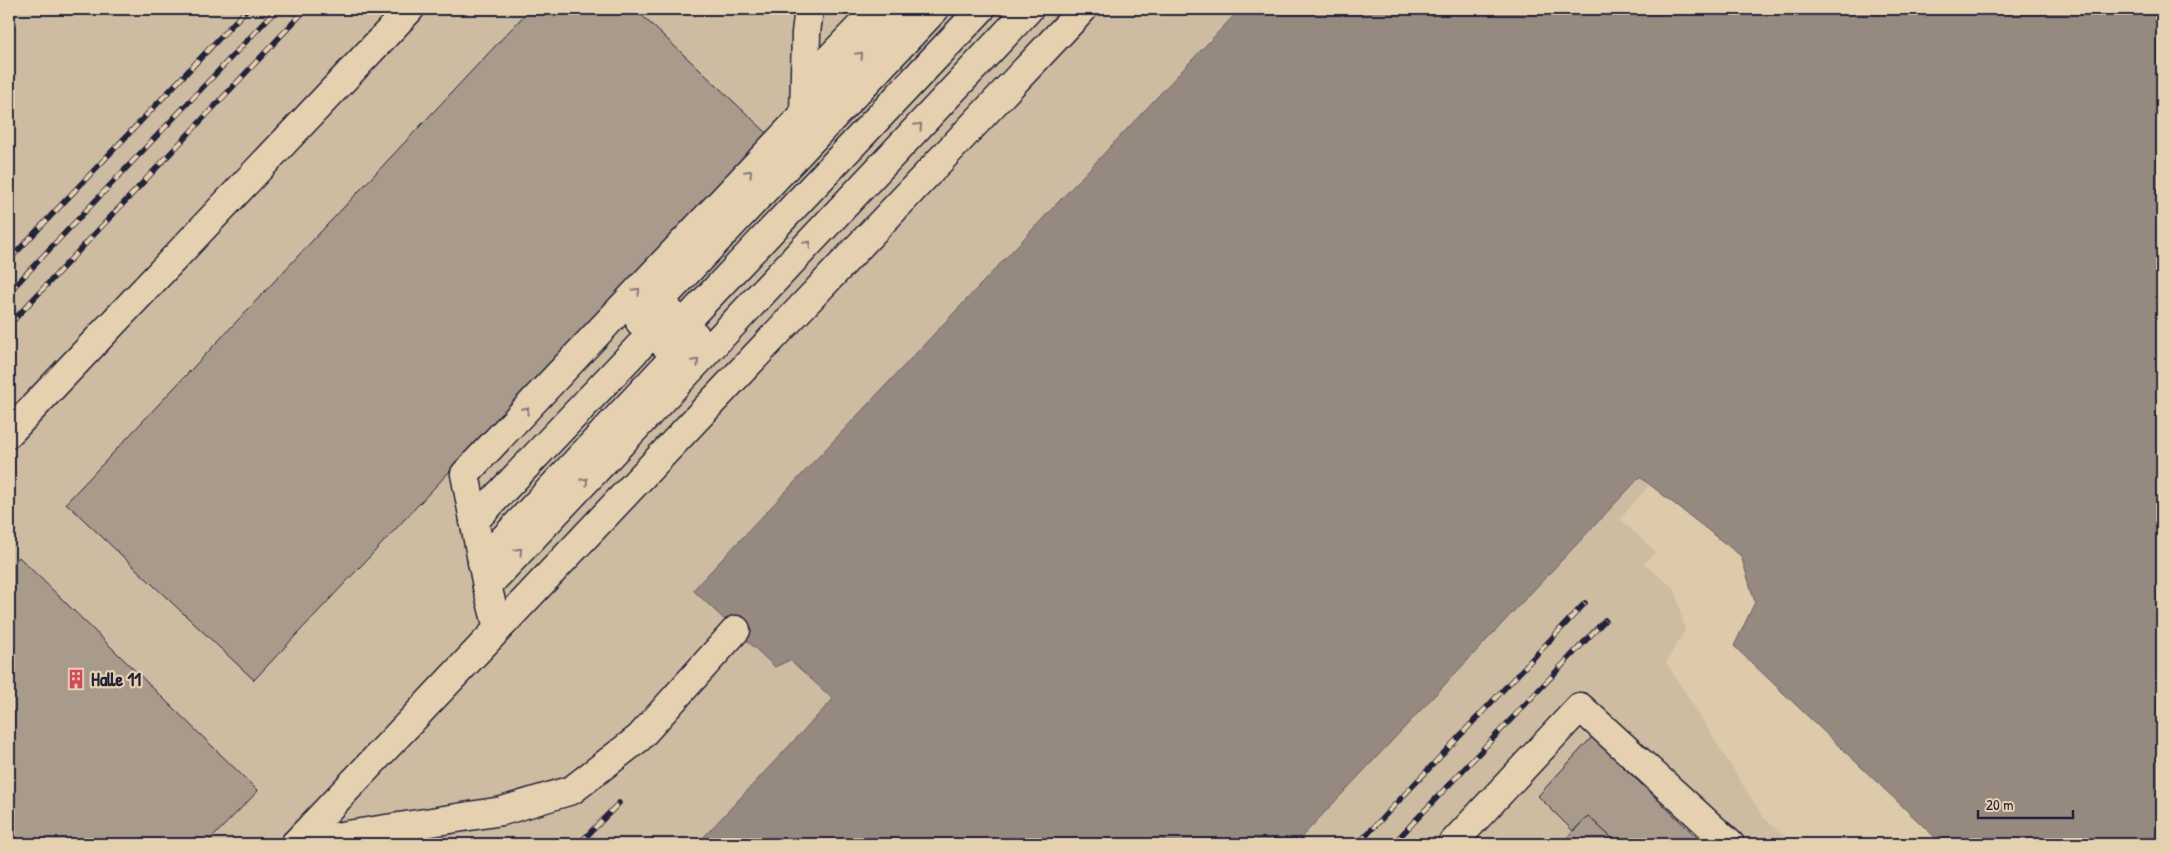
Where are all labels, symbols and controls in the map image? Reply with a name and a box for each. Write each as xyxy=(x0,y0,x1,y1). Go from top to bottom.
one-way arrow xyxy=(854,51,863,60)
one-way arrow xyxy=(913,122,922,131)
one-way arrow xyxy=(743,170,752,179)
one-way arrow xyxy=(802,241,811,250)
one-way arrow xyxy=(631,288,640,297)
one-way arrow xyxy=(691,359,700,368)
one-way arrow xyxy=(520,406,529,415)
one-way arrow xyxy=(579,478,588,487)
one-way arrow xyxy=(513,548,522,557)
place label: Halle 11 xyxy=(91,666,141,692)
building icon: Halle 11 xyxy=(65,668,87,690)
scale bar xyxy=(1978,788,2074,820)
text: 20 m xyxy=(1986,794,2013,815)

